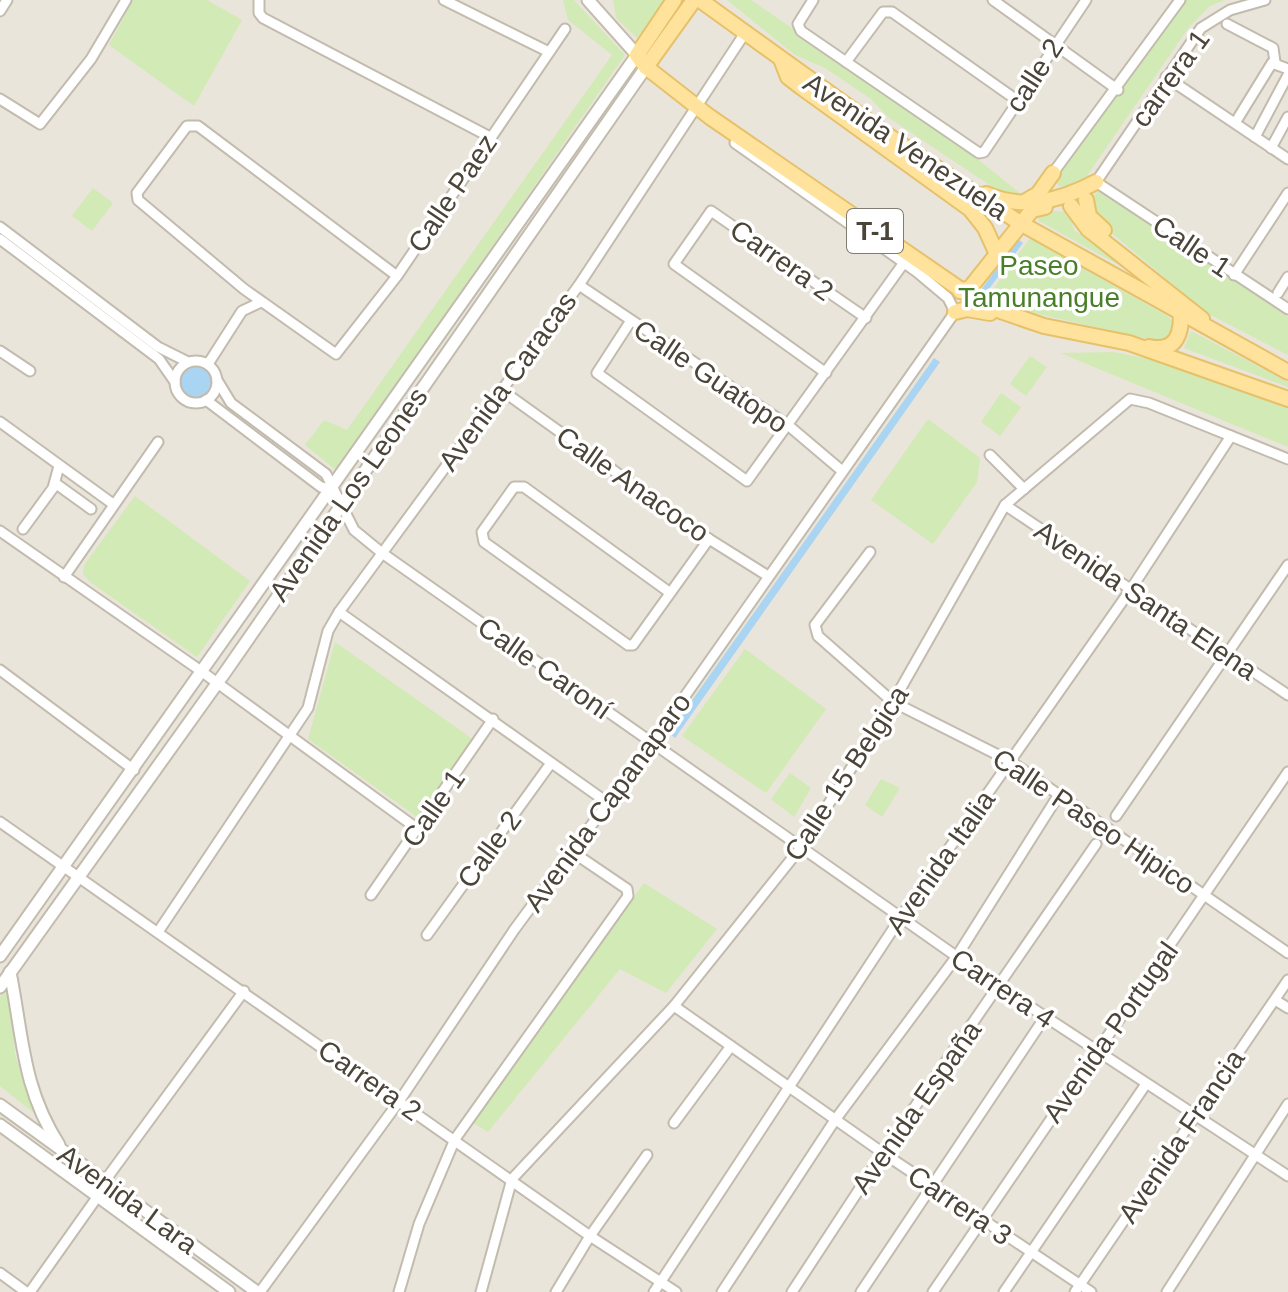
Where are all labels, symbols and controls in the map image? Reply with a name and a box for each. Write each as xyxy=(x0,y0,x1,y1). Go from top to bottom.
street label: carrera 1 xyxy=(1125,24,1216,133)
street label: calle 2 xyxy=(999,33,1069,118)
street label: Avenida Venezuela xyxy=(798,67,1014,226)
street label: Calle Paez xyxy=(402,128,503,258)
road number: T-1 xyxy=(847,209,903,253)
street label: Calle 1 xyxy=(1147,209,1237,284)
street label: Carrera 2 xyxy=(724,214,839,307)
park label: Paseo Tamunangue xyxy=(958,250,1120,313)
street label: Avenida Caracas xyxy=(432,286,582,476)
street label: Calle Guatopo xyxy=(628,314,794,439)
street label: Avenida Los Leones xyxy=(263,382,434,607)
street label: Calle Anacoco xyxy=(551,420,715,548)
street label: Avenida Santa Elena xyxy=(1029,515,1263,686)
street label: Calle Caroní xyxy=(472,611,618,726)
street label: Calle 15 Belgica xyxy=(778,680,915,867)
street label: Avenida Capanaparo xyxy=(518,687,697,918)
street label: Calle Paseo Hipico xyxy=(987,742,1200,900)
street label: Calle 1 xyxy=(396,764,471,853)
street label: Avenida Italia xyxy=(880,784,1001,940)
street label: Calle 2 xyxy=(451,805,528,894)
street label: Avenida Portugal xyxy=(1037,936,1184,1128)
street label: Carrera 4 xyxy=(945,942,1060,1034)
street label: Avenida España xyxy=(845,1015,988,1200)
street label: Carrera 2 xyxy=(312,1034,427,1127)
street label: Avenida Francia xyxy=(1112,1044,1251,1229)
street label: Avenida Lara xyxy=(52,1139,204,1261)
street label: Carrera 3 xyxy=(902,1159,1017,1251)

